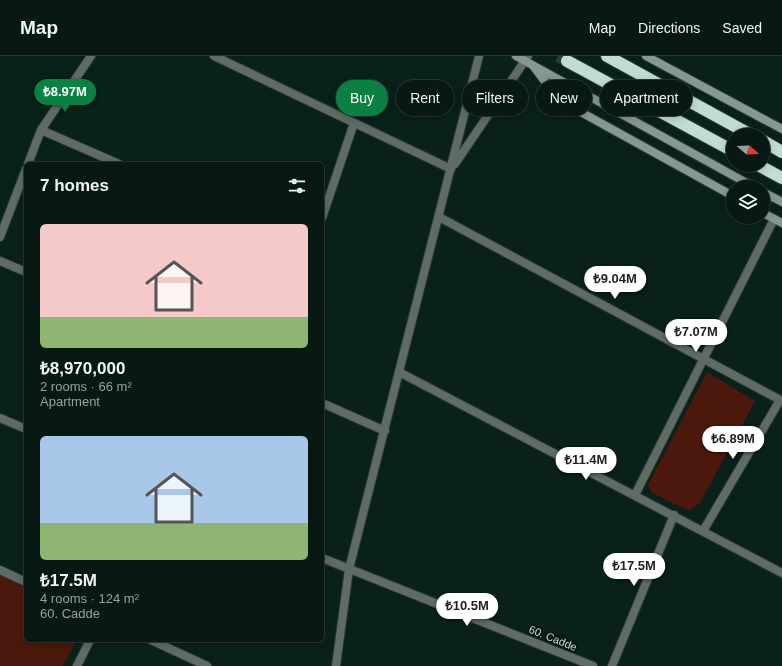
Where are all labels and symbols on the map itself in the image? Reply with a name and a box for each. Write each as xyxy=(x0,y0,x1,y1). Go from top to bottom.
pin: ₺8.97M xyxy=(32,79,98,113)
north arrow xyxy=(726,128,770,172)
pin: ₺9.04M xyxy=(582,266,648,300)
pin: ₺7.07M xyxy=(663,319,729,353)
pin: ₺6.89M xyxy=(700,426,766,460)
pin: ₺11.4M xyxy=(553,447,619,481)
pin: ₺17.5M xyxy=(601,553,667,587)
pin: ₺10.5M xyxy=(434,593,500,627)
street label: 60. Cadde xyxy=(527,623,579,653)

